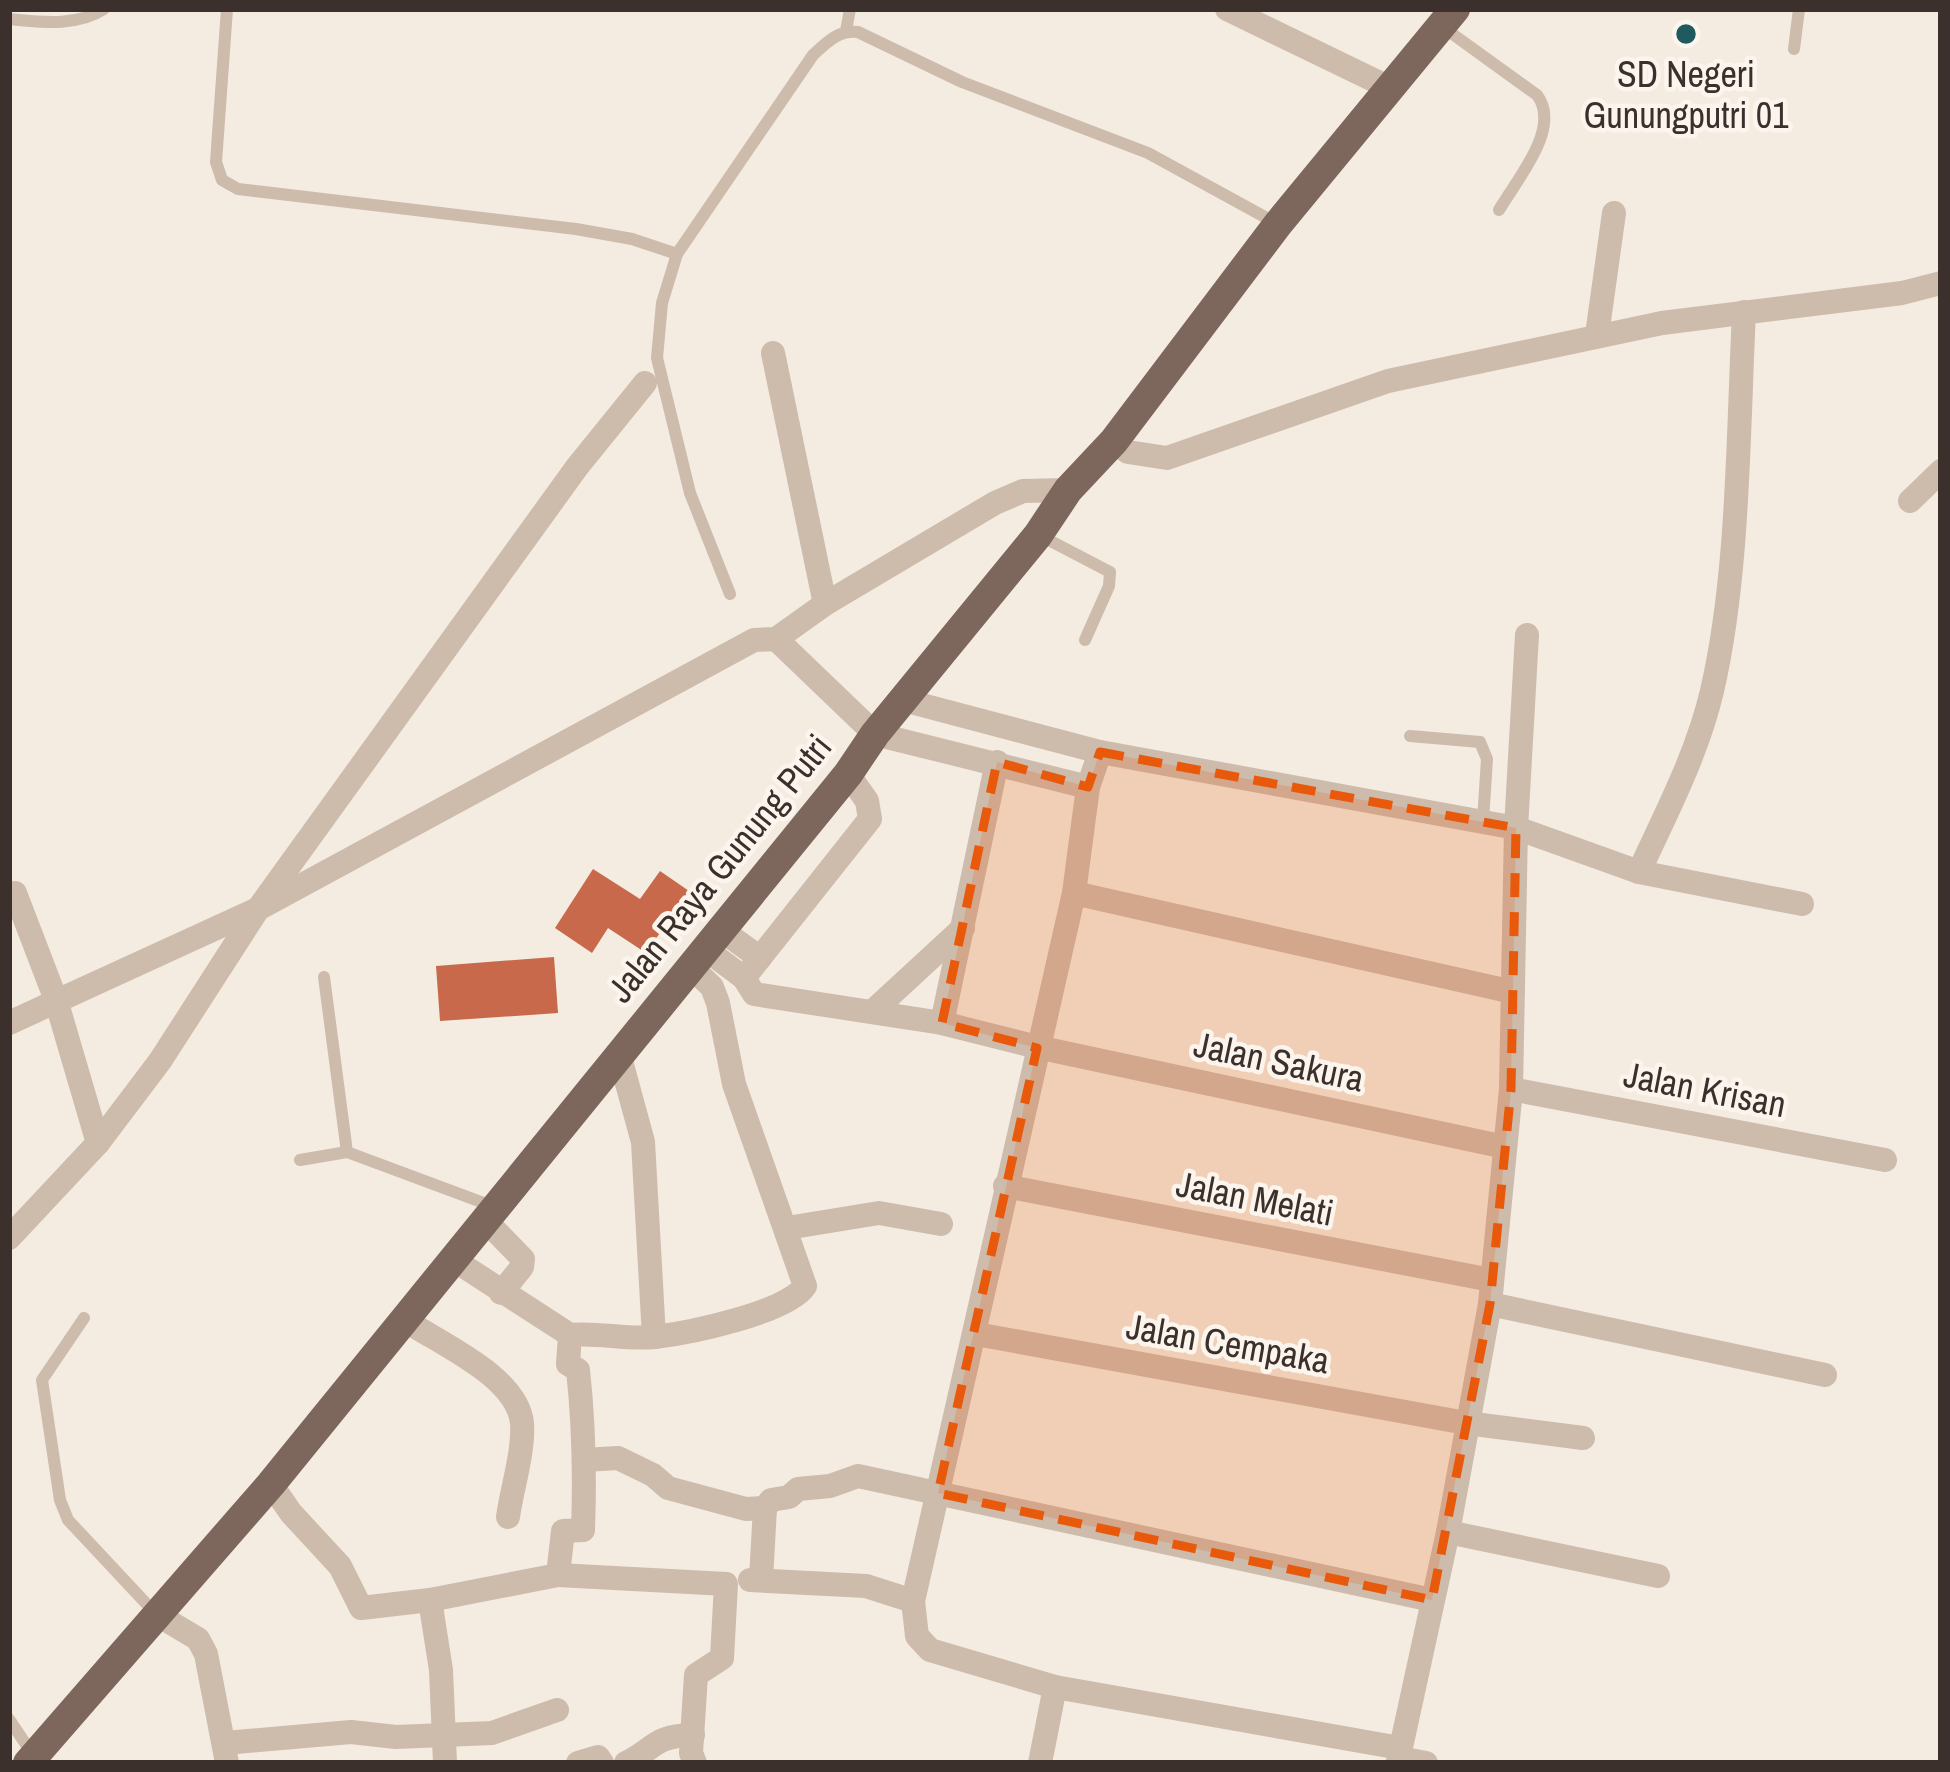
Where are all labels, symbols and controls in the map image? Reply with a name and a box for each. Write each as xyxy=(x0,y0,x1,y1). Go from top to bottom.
marker: SD Negeri Gunungputri 01 xyxy=(1673,21,1699,47)
place label: SD Negeri Gunungputri 01 xyxy=(1583,50,1789,139)
street label: Jalan Raya Gunung Putri xyxy=(596,724,842,1012)
street label: Jalan Sakura xyxy=(1190,1020,1368,1102)
street label: Jalan Krisan xyxy=(1620,1050,1790,1128)
street label: Jalan Melati xyxy=(1172,1159,1338,1237)
street label: Jalan Cempaka xyxy=(1123,1302,1333,1384)

